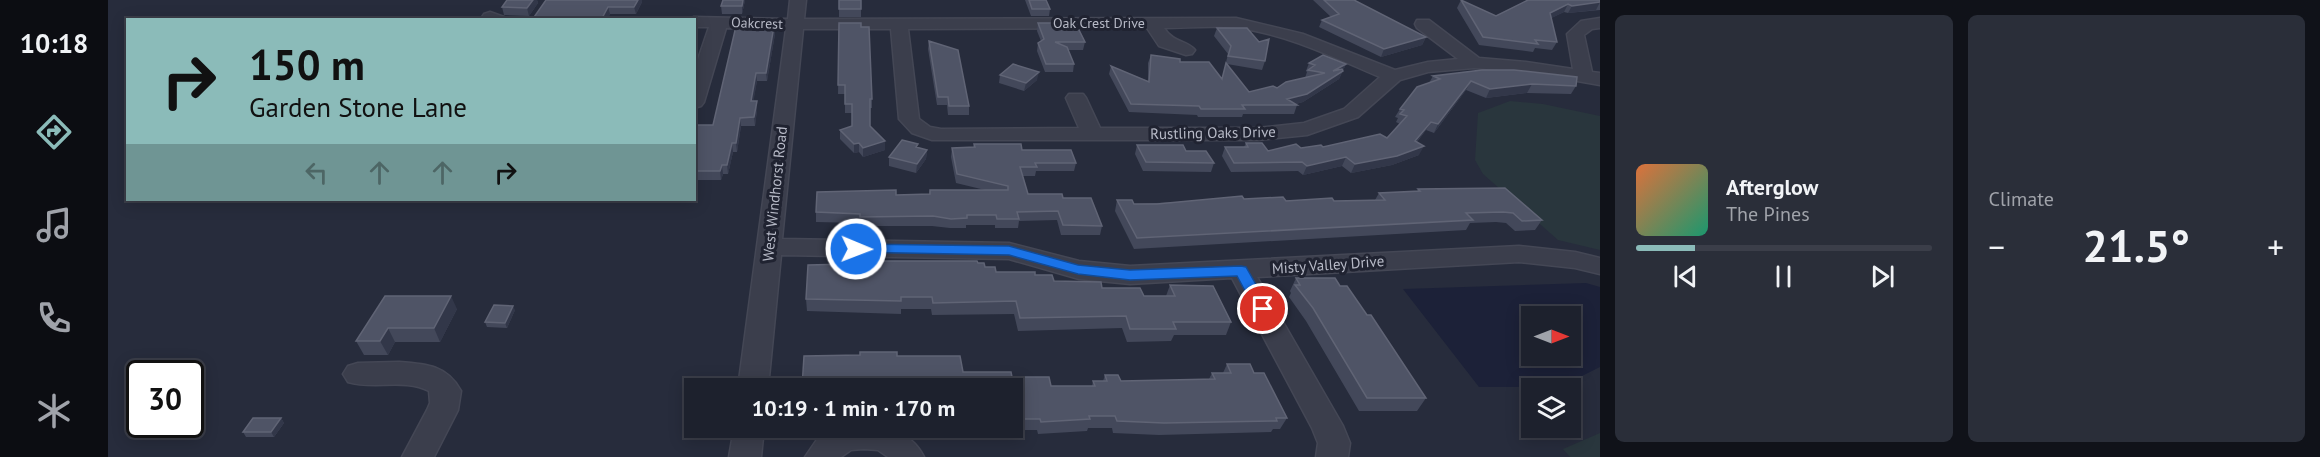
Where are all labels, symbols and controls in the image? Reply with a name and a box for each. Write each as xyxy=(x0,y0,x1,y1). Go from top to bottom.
street label: Oakcrest xyxy=(731,13,783,33)
street label: Oak Crest Drive xyxy=(1053,14,1145,32)
text: 10:18 xyxy=(20,26,88,60)
text: 150 m xyxy=(249,37,365,92)
icon: right xyxy=(150,42,228,120)
text: Garden Stone Lane xyxy=(249,90,467,124)
icon: directions xyxy=(33,111,75,153)
street label: Rustling Oaks Drive xyxy=(1150,122,1276,143)
street label: West Windhorst Road xyxy=(758,125,791,262)
icon: left xyxy=(300,156,333,189)
icon: ahead xyxy=(363,156,396,189)
icon: ahead xyxy=(426,156,459,189)
icon: right xyxy=(489,156,522,189)
text: Afterglow xyxy=(1726,173,1818,201)
text: Climate xyxy=(1989,186,2054,212)
text: The Pines xyxy=(1726,201,1810,227)
icon: music xyxy=(33,204,75,246)
text: 21.5° xyxy=(2083,216,2190,274)
position arrow xyxy=(824,217,888,281)
text: − xyxy=(1989,225,2005,268)
text: + xyxy=(2267,225,2284,268)
street label: Misty Valley Drive xyxy=(1271,251,1385,278)
icon: previous xyxy=(1669,260,1702,293)
icon: pause xyxy=(1767,260,1800,293)
icon: next xyxy=(1866,260,1899,293)
pin xyxy=(1237,283,1288,334)
icon: arrive xyxy=(1246,292,1279,325)
icon: phone xyxy=(33,297,75,339)
north arrow xyxy=(1521,306,1581,366)
map controls xyxy=(1521,306,1581,438)
speed limit sign: 30 xyxy=(126,360,204,438)
button: layers xyxy=(1521,378,1581,438)
icon: climate xyxy=(33,390,75,432)
text: 10:19 · 1 min · 170 m xyxy=(752,394,955,422)

